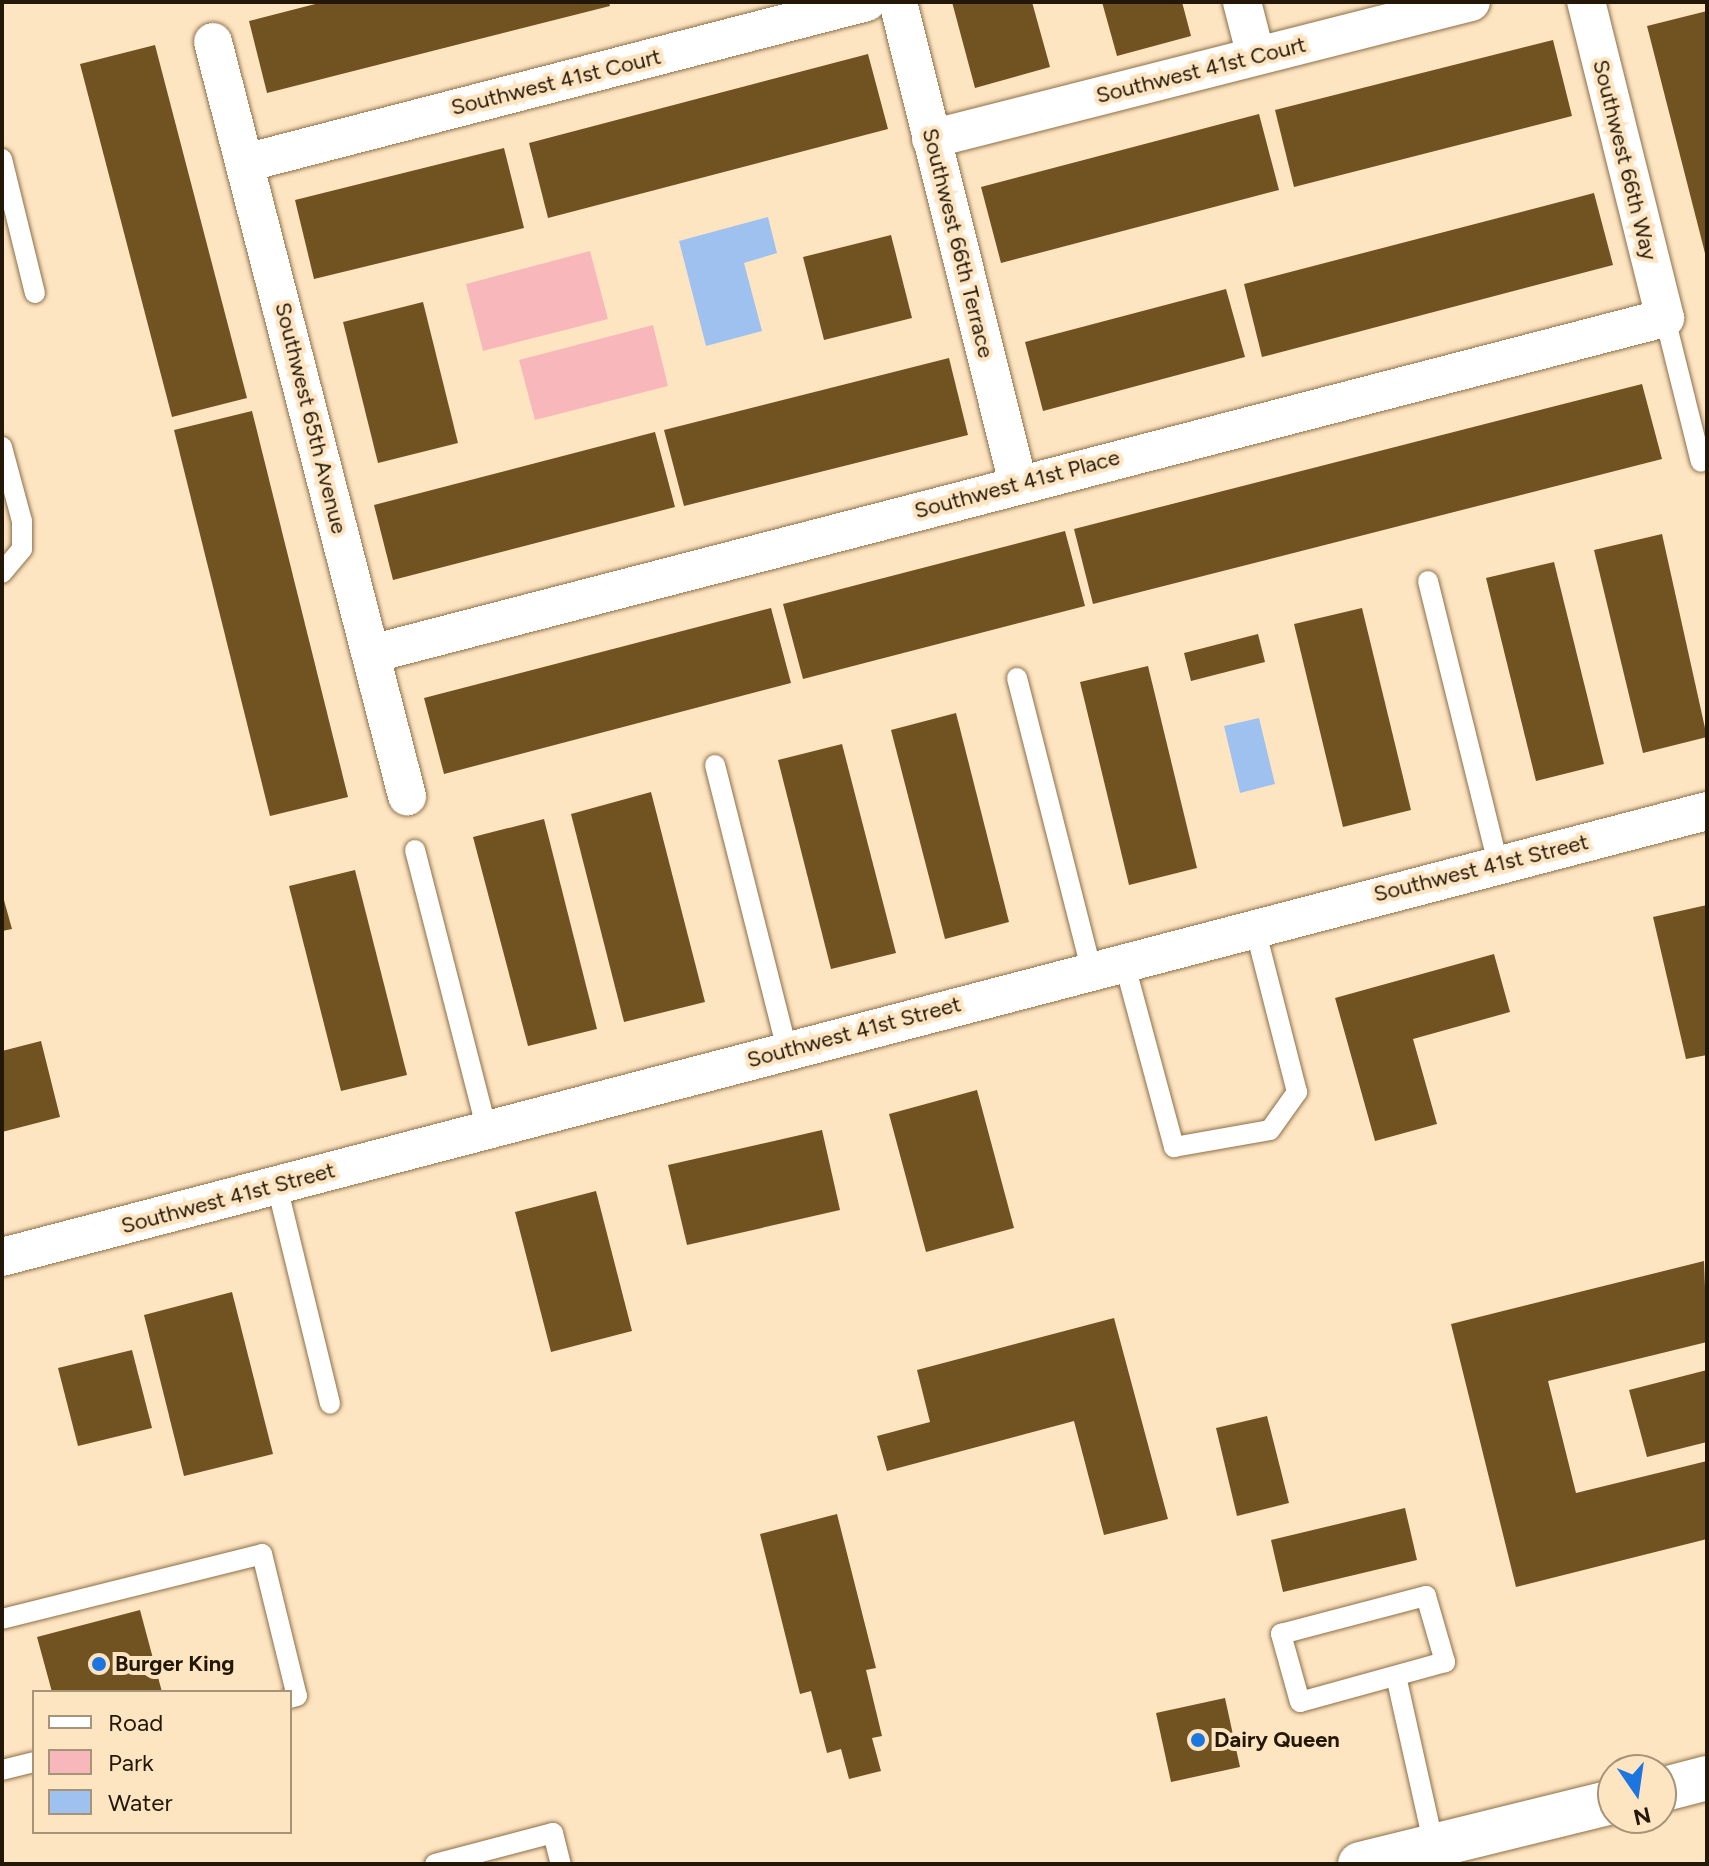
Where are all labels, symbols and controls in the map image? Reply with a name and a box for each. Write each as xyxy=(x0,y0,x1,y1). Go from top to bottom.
street label: Southwest 41st Court xyxy=(1093,31,1309,109)
street label: Southwest 41st Court xyxy=(448,43,664,121)
street label: Southwest 66th Way xyxy=(1587,57,1663,263)
street label: Southwest 66th Terrace xyxy=(917,125,999,361)
street label: Southwest 65th Avenue xyxy=(269,300,353,536)
street label: Southwest 41st Place xyxy=(911,444,1123,524)
street label: Southwest 41st Street xyxy=(1371,829,1591,907)
street label: Southwest 41st Street xyxy=(744,991,964,1073)
street label: Southwest 41st Street xyxy=(118,1157,338,1239)
place label: Burger King xyxy=(115,1651,234,1677)
marker: Burger King xyxy=(90,1655,108,1673)
legend xyxy=(32,1690,292,1834)
text: Road xyxy=(108,1708,163,1737)
place label: Dairy Queen xyxy=(1214,1727,1340,1753)
marker: Dairy Queen xyxy=(1189,1731,1207,1749)
text: Park xyxy=(108,1748,154,1777)
north arrow xyxy=(1597,1754,1677,1834)
text: Water xyxy=(108,1788,173,1817)
text: N xyxy=(1631,1801,1653,1831)

